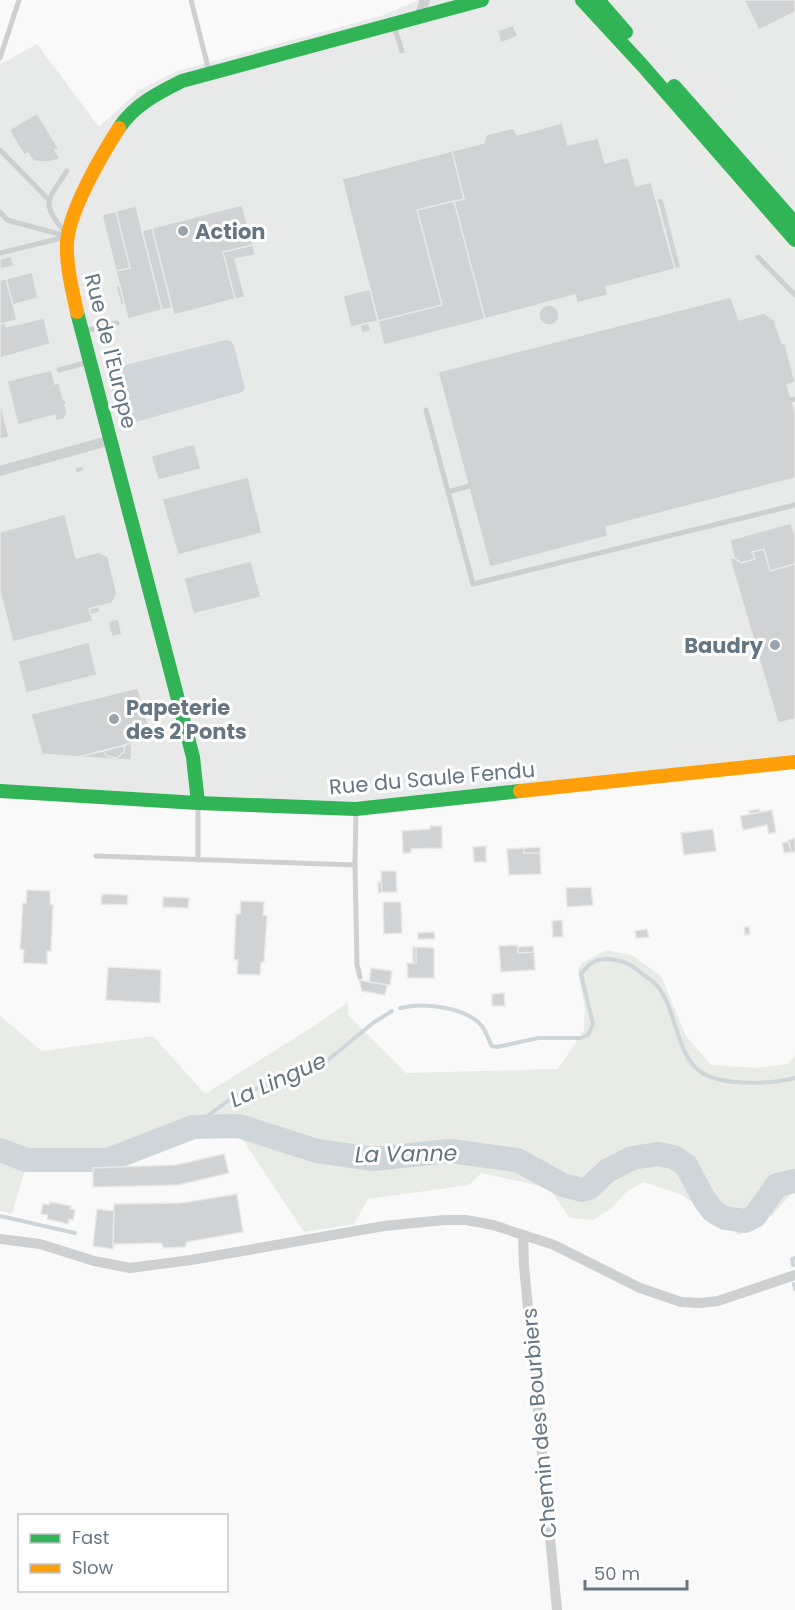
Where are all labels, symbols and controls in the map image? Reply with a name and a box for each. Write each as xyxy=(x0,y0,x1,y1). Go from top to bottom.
place label: Action xyxy=(195,217,265,246)
marker: Action xyxy=(176,224,190,238)
street label: Rue de l'Europe xyxy=(78,270,144,432)
place label: Baudry xyxy=(684,631,764,660)
marker: Baudry xyxy=(768,638,782,652)
place label: Papeterie des 2 Ponts xyxy=(126,693,247,746)
marker: Papeterie des 2 Ponts xyxy=(107,712,121,726)
street label: Rue du Saule Fendu xyxy=(328,755,536,801)
water label: La Lingue xyxy=(225,1045,331,1115)
water label: La Vanne xyxy=(354,1138,458,1170)
street label: Chemin des Bourbiers xyxy=(514,1307,564,1539)
legend xyxy=(18,1514,228,1592)
text: Fast xyxy=(72,1525,109,1550)
scale bar xyxy=(585,1553,687,1591)
text: Slow xyxy=(72,1555,114,1580)
text: 50 m xyxy=(594,1561,640,1586)

